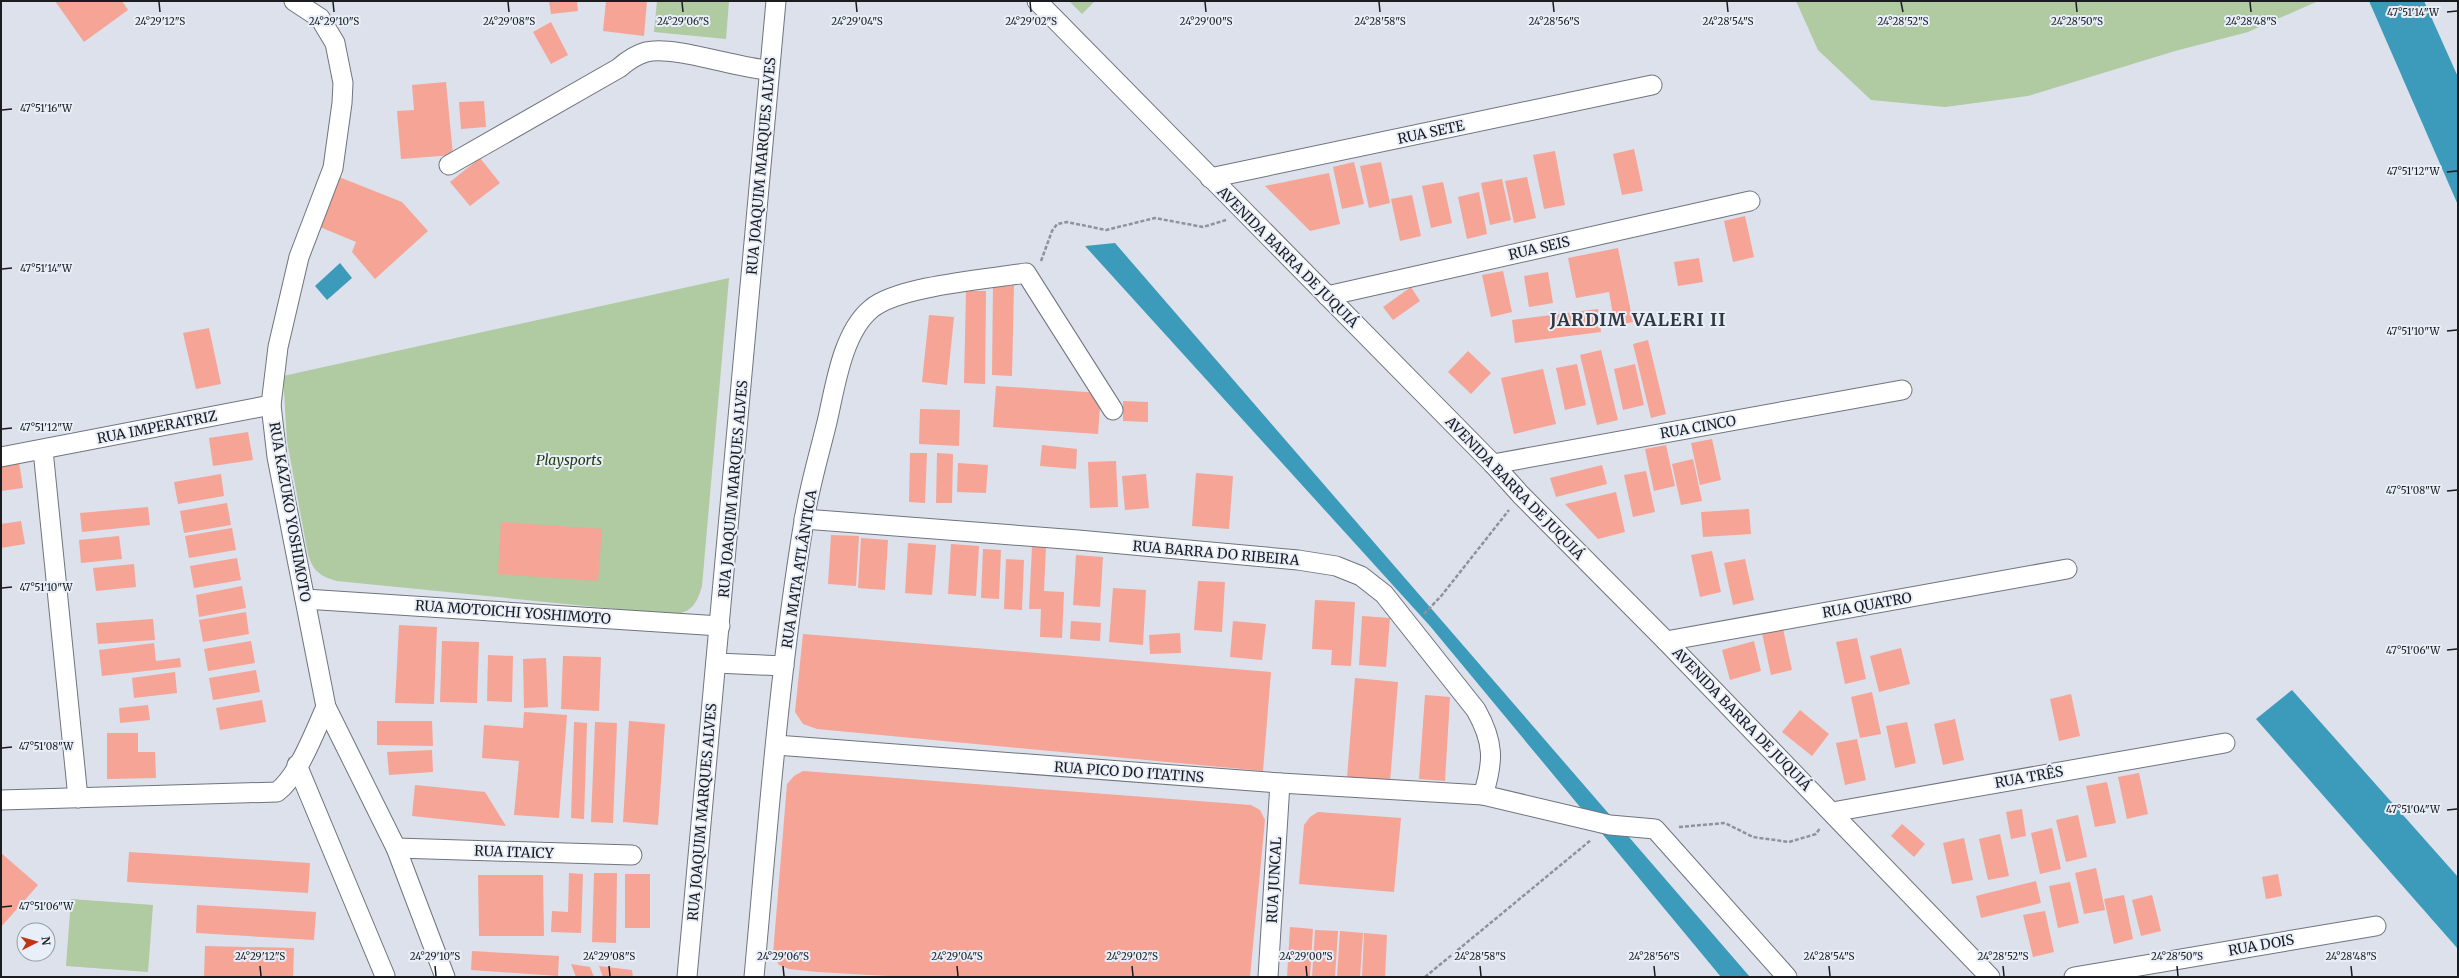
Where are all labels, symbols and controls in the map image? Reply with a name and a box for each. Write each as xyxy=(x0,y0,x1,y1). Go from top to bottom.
text: 47°51'14"W xyxy=(2387,6,2440,19)
text: 24°29'12"S xyxy=(135,15,185,28)
text: 24°29'10"S xyxy=(309,15,359,28)
text: 24°29'08"S xyxy=(483,15,535,28)
text: 24°29'06"S xyxy=(657,15,709,28)
text: 24°29'04"S xyxy=(831,15,883,28)
text: 24°29'02"S xyxy=(1005,15,1057,28)
text: 24°29'00"S xyxy=(1180,15,1232,28)
text: 24°28'58"S xyxy=(1354,15,1406,28)
text: 24°28'56"S xyxy=(1528,15,1580,28)
text: 24°28'54"S xyxy=(1703,15,1753,28)
text: 24°28'52"S xyxy=(1877,15,1929,28)
text: 24°28'50"S xyxy=(2051,15,2103,28)
text: 24°28'48"S xyxy=(2225,15,2277,28)
street label: RUA JOAQUIM MARQUES ALVES xyxy=(743,56,779,276)
text: 47°51'16"W xyxy=(20,102,73,115)
street label: RUA SETE xyxy=(1396,116,1466,148)
text: 47°51'12"W xyxy=(2387,165,2440,178)
street label: AVENIDA BARRA DE JUQUIÁ xyxy=(1213,182,1362,331)
street label: RUA SEIS xyxy=(1506,232,1572,264)
text: 47°51'14"W xyxy=(20,262,73,275)
district label: JARDIM VALERI II xyxy=(1549,308,1726,331)
text: 47°51'10"W xyxy=(2386,325,2441,338)
street label: RUA JOAQUIM MARQUES ALVES xyxy=(715,379,751,599)
street label: RUA IMPERATRIZ xyxy=(95,407,219,447)
street label: RUA CINCO xyxy=(1659,411,1737,443)
street label: AVENIDA BARRA DE JUQUIÁ xyxy=(1441,412,1588,564)
text: 47°51'12"W xyxy=(20,421,73,434)
street label: RUA KAZUKO YOSHIMOTO xyxy=(265,421,315,603)
park label: Playsports xyxy=(536,451,602,469)
text: 47°51'08"W xyxy=(2386,484,2441,497)
street label: RUA MATA ATLÂNTICA xyxy=(778,488,820,650)
street label: RUA BARRA DO RIBEIRA xyxy=(1132,537,1300,569)
text: 47°51'10"W xyxy=(19,581,74,594)
street label: RUA QUATRO xyxy=(1821,588,1913,622)
street label: RUA MOTOICHI YOSHIMOTO xyxy=(414,596,612,628)
street label: AVENIDA BARRA DE JUQUIÁ xyxy=(1668,643,1815,795)
text: 47°51'06"W xyxy=(2386,644,2441,657)
street label: RUA JOAQUIM MARQUES ALVES xyxy=(684,702,720,922)
text: 47°51'08"W xyxy=(19,740,74,753)
street label: RUA PICO DO ITATINS xyxy=(1053,758,1205,786)
street label: RUA TRÊS xyxy=(1993,762,2065,792)
text: 47°51'04"W xyxy=(2386,803,2441,816)
street label: RUA JUNCAL xyxy=(1263,836,1285,924)
street label: RUA ITAICY xyxy=(474,842,555,862)
text: 47°51'06"W xyxy=(19,900,74,913)
north arrow xyxy=(16,922,56,962)
street label: RUA DOIS xyxy=(2227,930,2295,960)
text: N xyxy=(39,936,53,946)
text: 24°29'12"S xyxy=(235,950,285,963)
text: 24°29'10"S xyxy=(410,950,460,963)
text: 24°29'08"S xyxy=(583,950,635,963)
text: 24°29'06"S xyxy=(757,950,809,963)
text: 24°29'04"S xyxy=(931,950,983,963)
text: 24°29'02"S xyxy=(1106,950,1158,963)
text: 24°29'00"S xyxy=(1280,950,1332,963)
text: 24°28'58"S xyxy=(1454,950,1506,963)
text: 24°28'56"S xyxy=(1628,950,1680,963)
text: 24°28'54"S xyxy=(1804,950,1854,963)
text: 24°28'52"S xyxy=(1977,950,2029,963)
text: 24°28'50"S xyxy=(2151,950,2203,963)
text: 24°28'48"S xyxy=(2325,950,2377,963)

